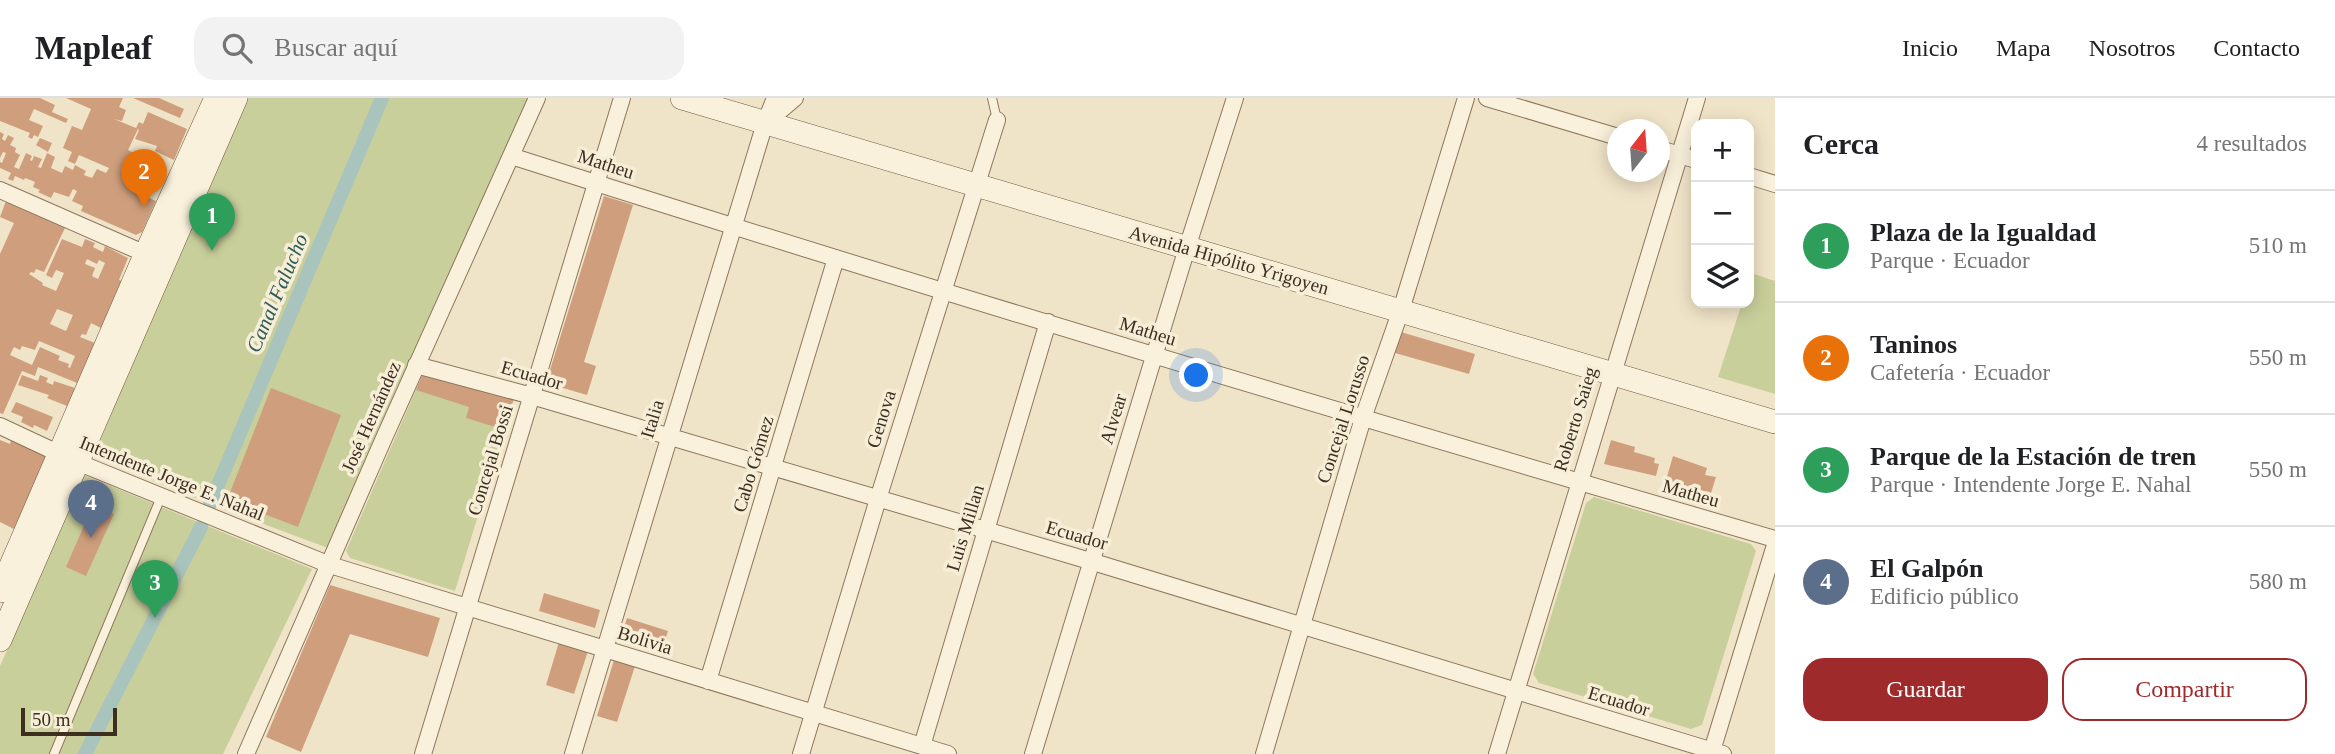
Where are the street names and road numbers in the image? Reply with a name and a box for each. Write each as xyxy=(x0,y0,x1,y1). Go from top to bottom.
street label: Matheu xyxy=(575,145,637,183)
street label: Avenida Hipólito Yrigoyen xyxy=(1127,221,1332,299)
street label: Matheu xyxy=(1117,312,1179,350)
street label: Concejal Lorusso xyxy=(1312,352,1374,486)
street label: Ecuador xyxy=(499,356,566,394)
street label: José Hernández xyxy=(337,358,405,476)
street label: Roberto Saieg xyxy=(1549,364,1601,474)
street label: Genova xyxy=(862,387,900,450)
street label: Alvear xyxy=(1095,391,1131,447)
street label: Italia xyxy=(636,397,668,441)
street label: Concejal Bossi xyxy=(463,402,517,518)
street label: Cabo Gómez xyxy=(728,413,778,515)
street label: Intendente Jorge E. Nahal xyxy=(77,431,267,525)
street label: Matheu xyxy=(1660,475,1722,511)
street label: Luis Millan xyxy=(942,482,988,574)
street label: Ecuador xyxy=(1044,516,1111,554)
street label: Bolivia xyxy=(615,622,675,658)
street label: Ecuador xyxy=(1586,682,1653,720)

